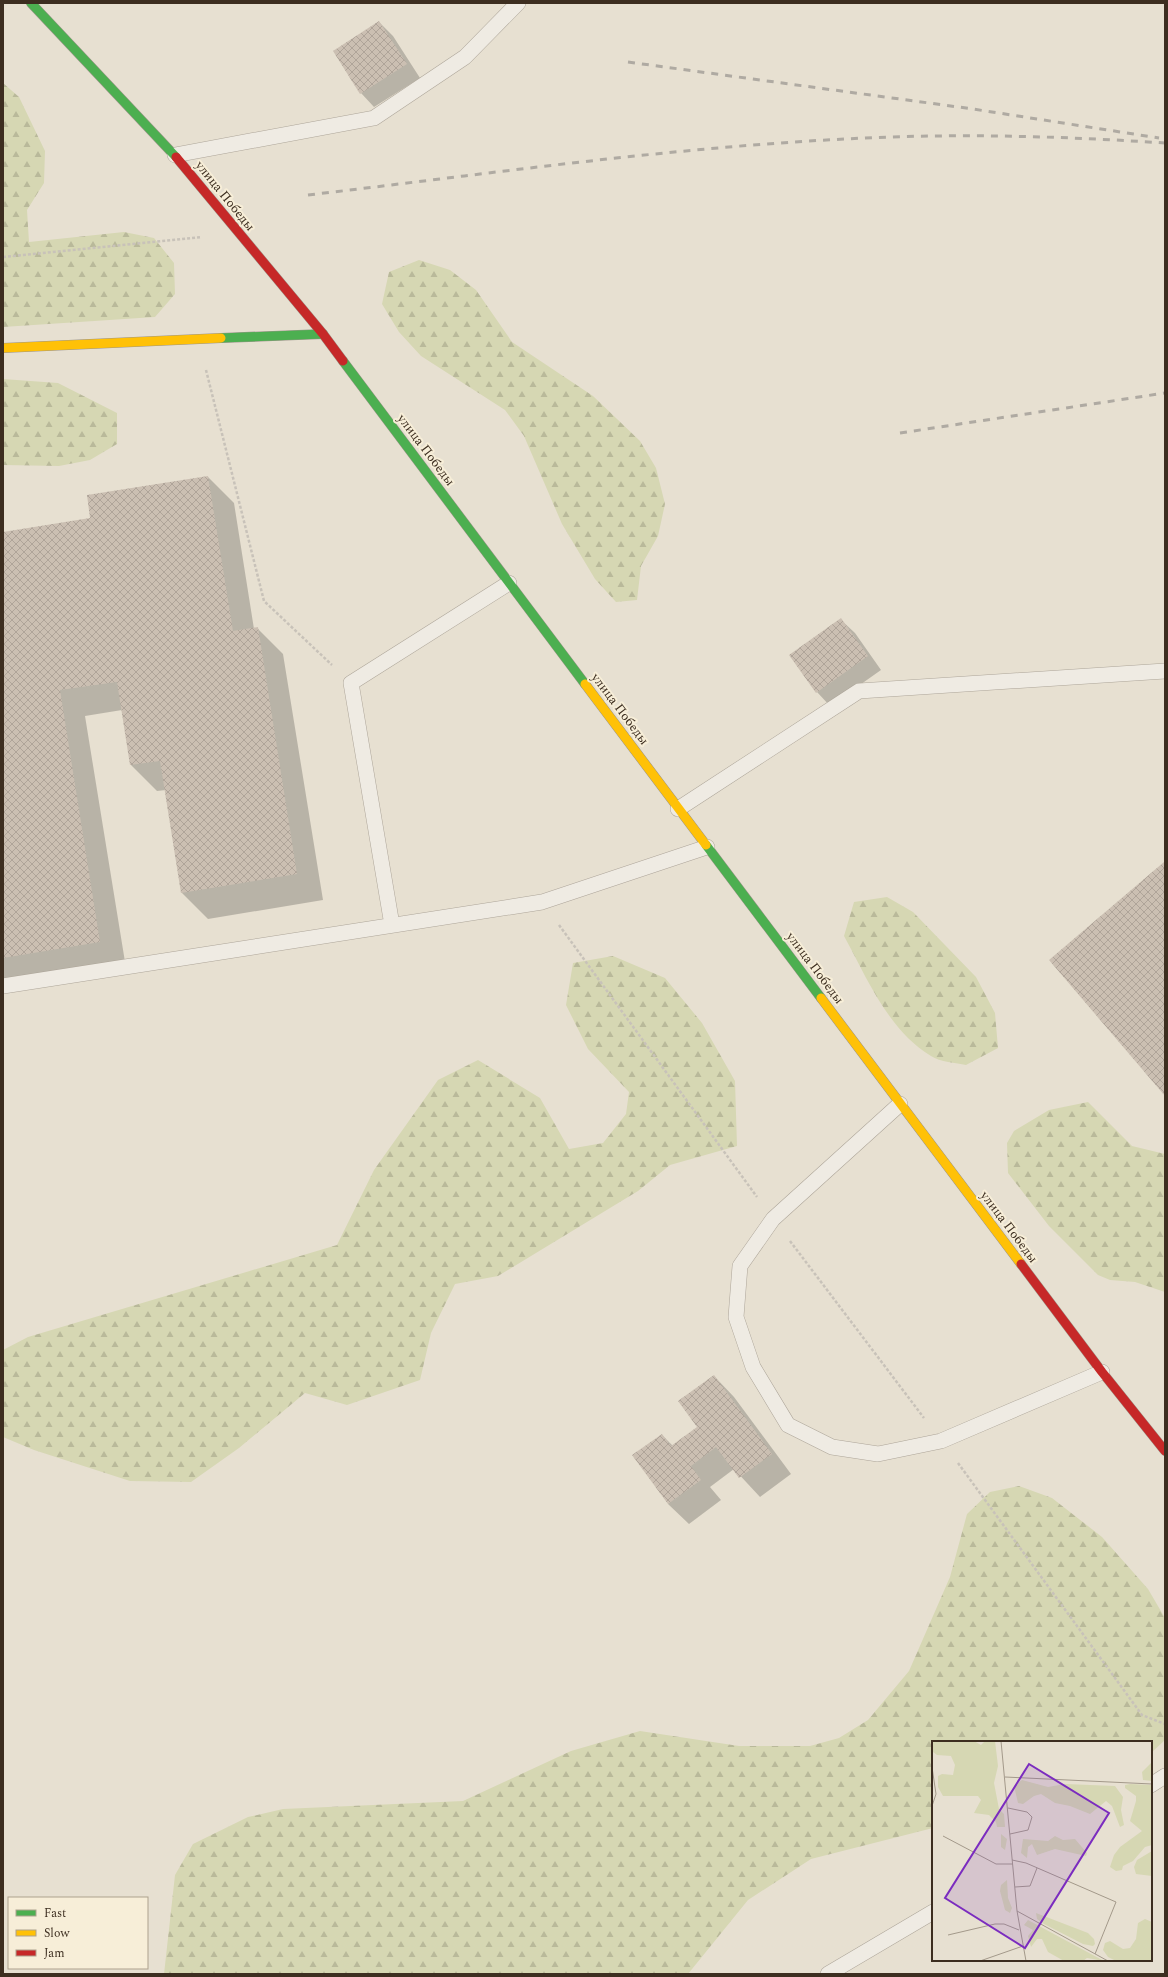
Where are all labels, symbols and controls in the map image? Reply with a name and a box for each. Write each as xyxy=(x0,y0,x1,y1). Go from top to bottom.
street label: улица Победы xyxy=(190,156,260,236)
street label: улица Победы xyxy=(392,409,460,490)
street label: улица Победы xyxy=(586,668,654,749)
street label: улица Победы xyxy=(781,927,849,1008)
street label: улица Победы xyxy=(975,1186,1043,1267)
inset map xyxy=(932,1741,1152,1961)
legend xyxy=(8,1897,148,1969)
text: Fast xyxy=(44,1904,66,1923)
text: Slow xyxy=(44,1924,70,1943)
text: Jam xyxy=(44,1944,65,1963)

